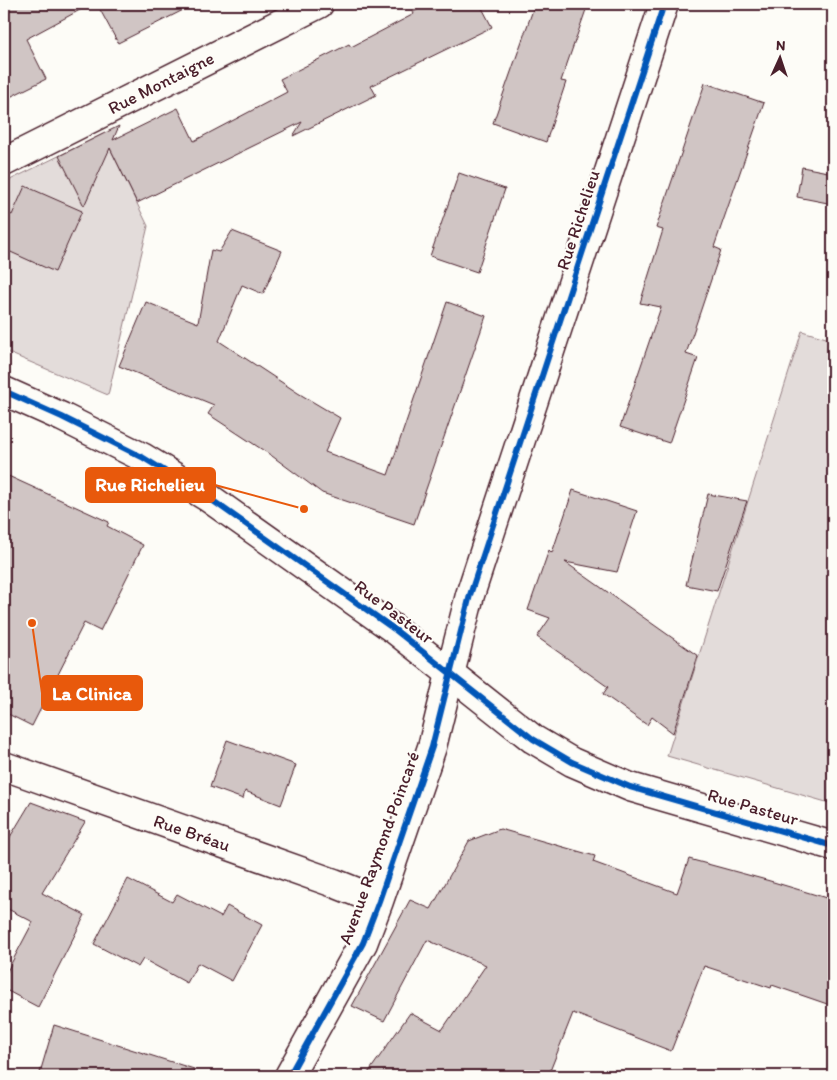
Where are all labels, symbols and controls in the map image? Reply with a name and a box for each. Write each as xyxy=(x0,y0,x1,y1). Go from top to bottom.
north arrow xyxy=(754,32,804,82)
text: N xyxy=(775,37,786,54)
street label: Rue Montaigne xyxy=(104,47,218,119)
street label: Rue Richelieu xyxy=(552,167,605,273)
callout: Rue Richelieu xyxy=(86,468,215,502)
text: Rue Richelieu xyxy=(95,473,205,496)
street label: Rue Pasteur xyxy=(350,575,439,649)
callout: La Clinica xyxy=(42,676,142,710)
text: La Clinica xyxy=(52,682,133,705)
street label: Avenue Raymond Poincaré xyxy=(334,748,424,948)
street label: Rue Pasteur xyxy=(705,784,802,831)
street label: Rue Bréau xyxy=(151,810,233,856)

